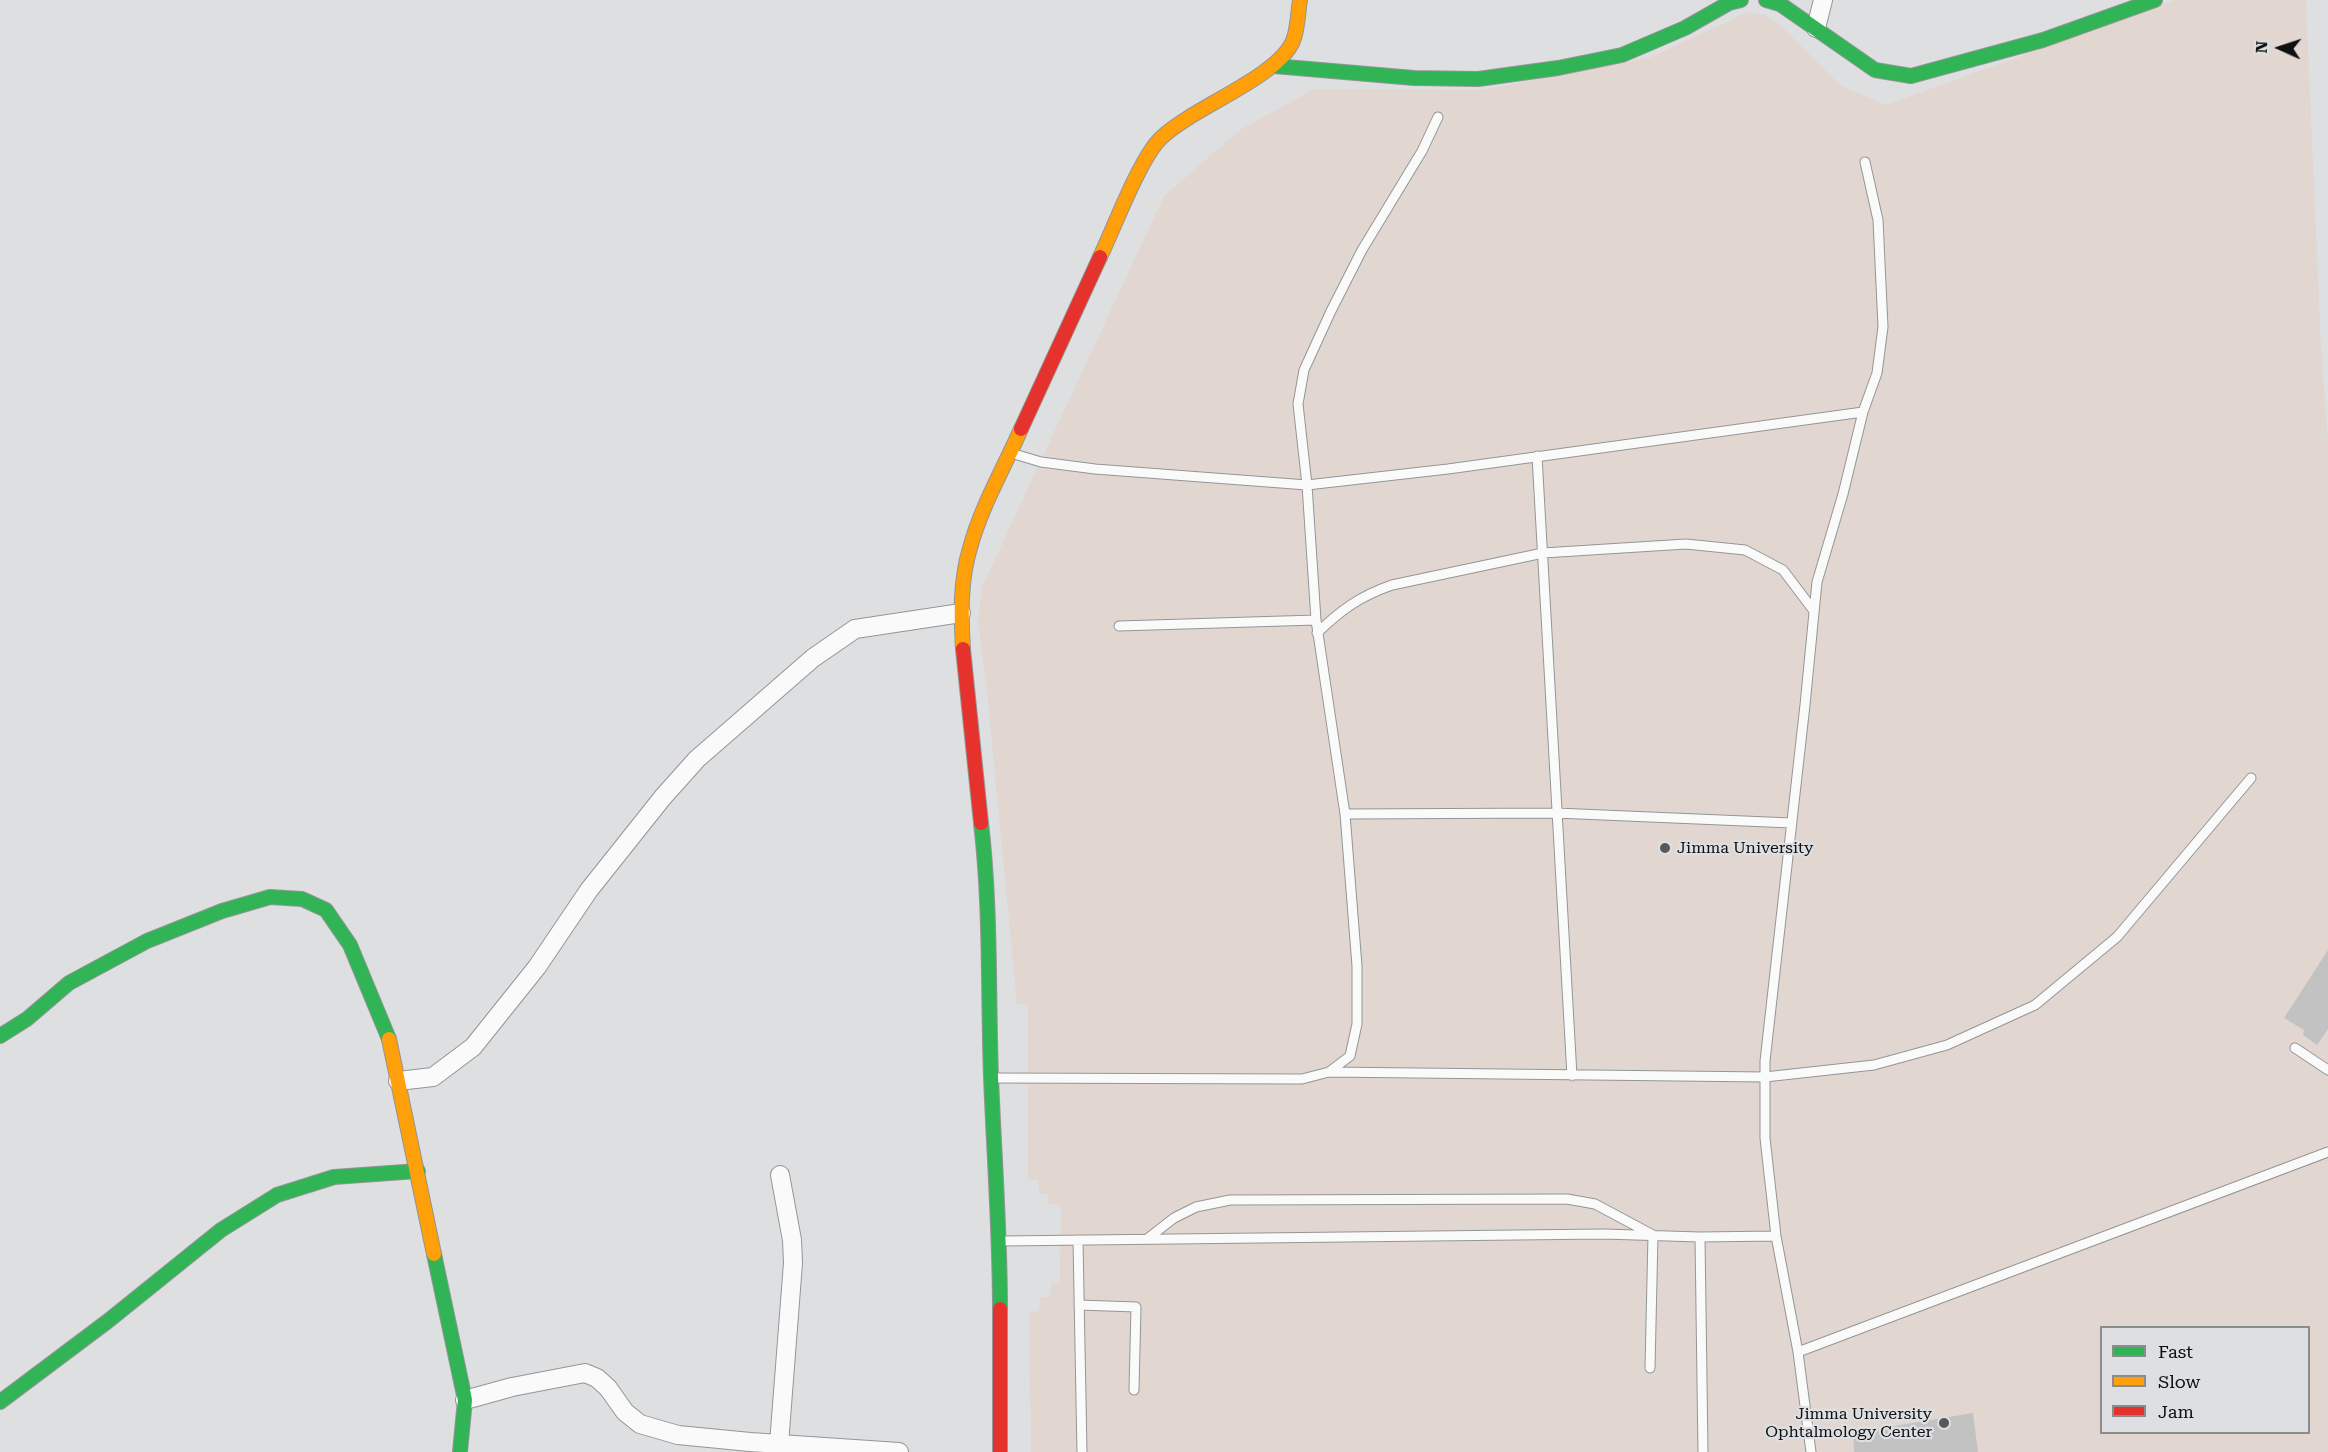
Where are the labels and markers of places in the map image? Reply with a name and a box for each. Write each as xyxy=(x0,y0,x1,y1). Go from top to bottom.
place label: Jimma University xyxy=(1677,838,1814,858)
marker: Jimma University xyxy=(1658,841,1672,855)
place label: Jimma University Ophtalmology Center xyxy=(1765,1404,1932,1442)
marker: Jimma University Ophtalmology Center xyxy=(1937,1416,1951,1430)

